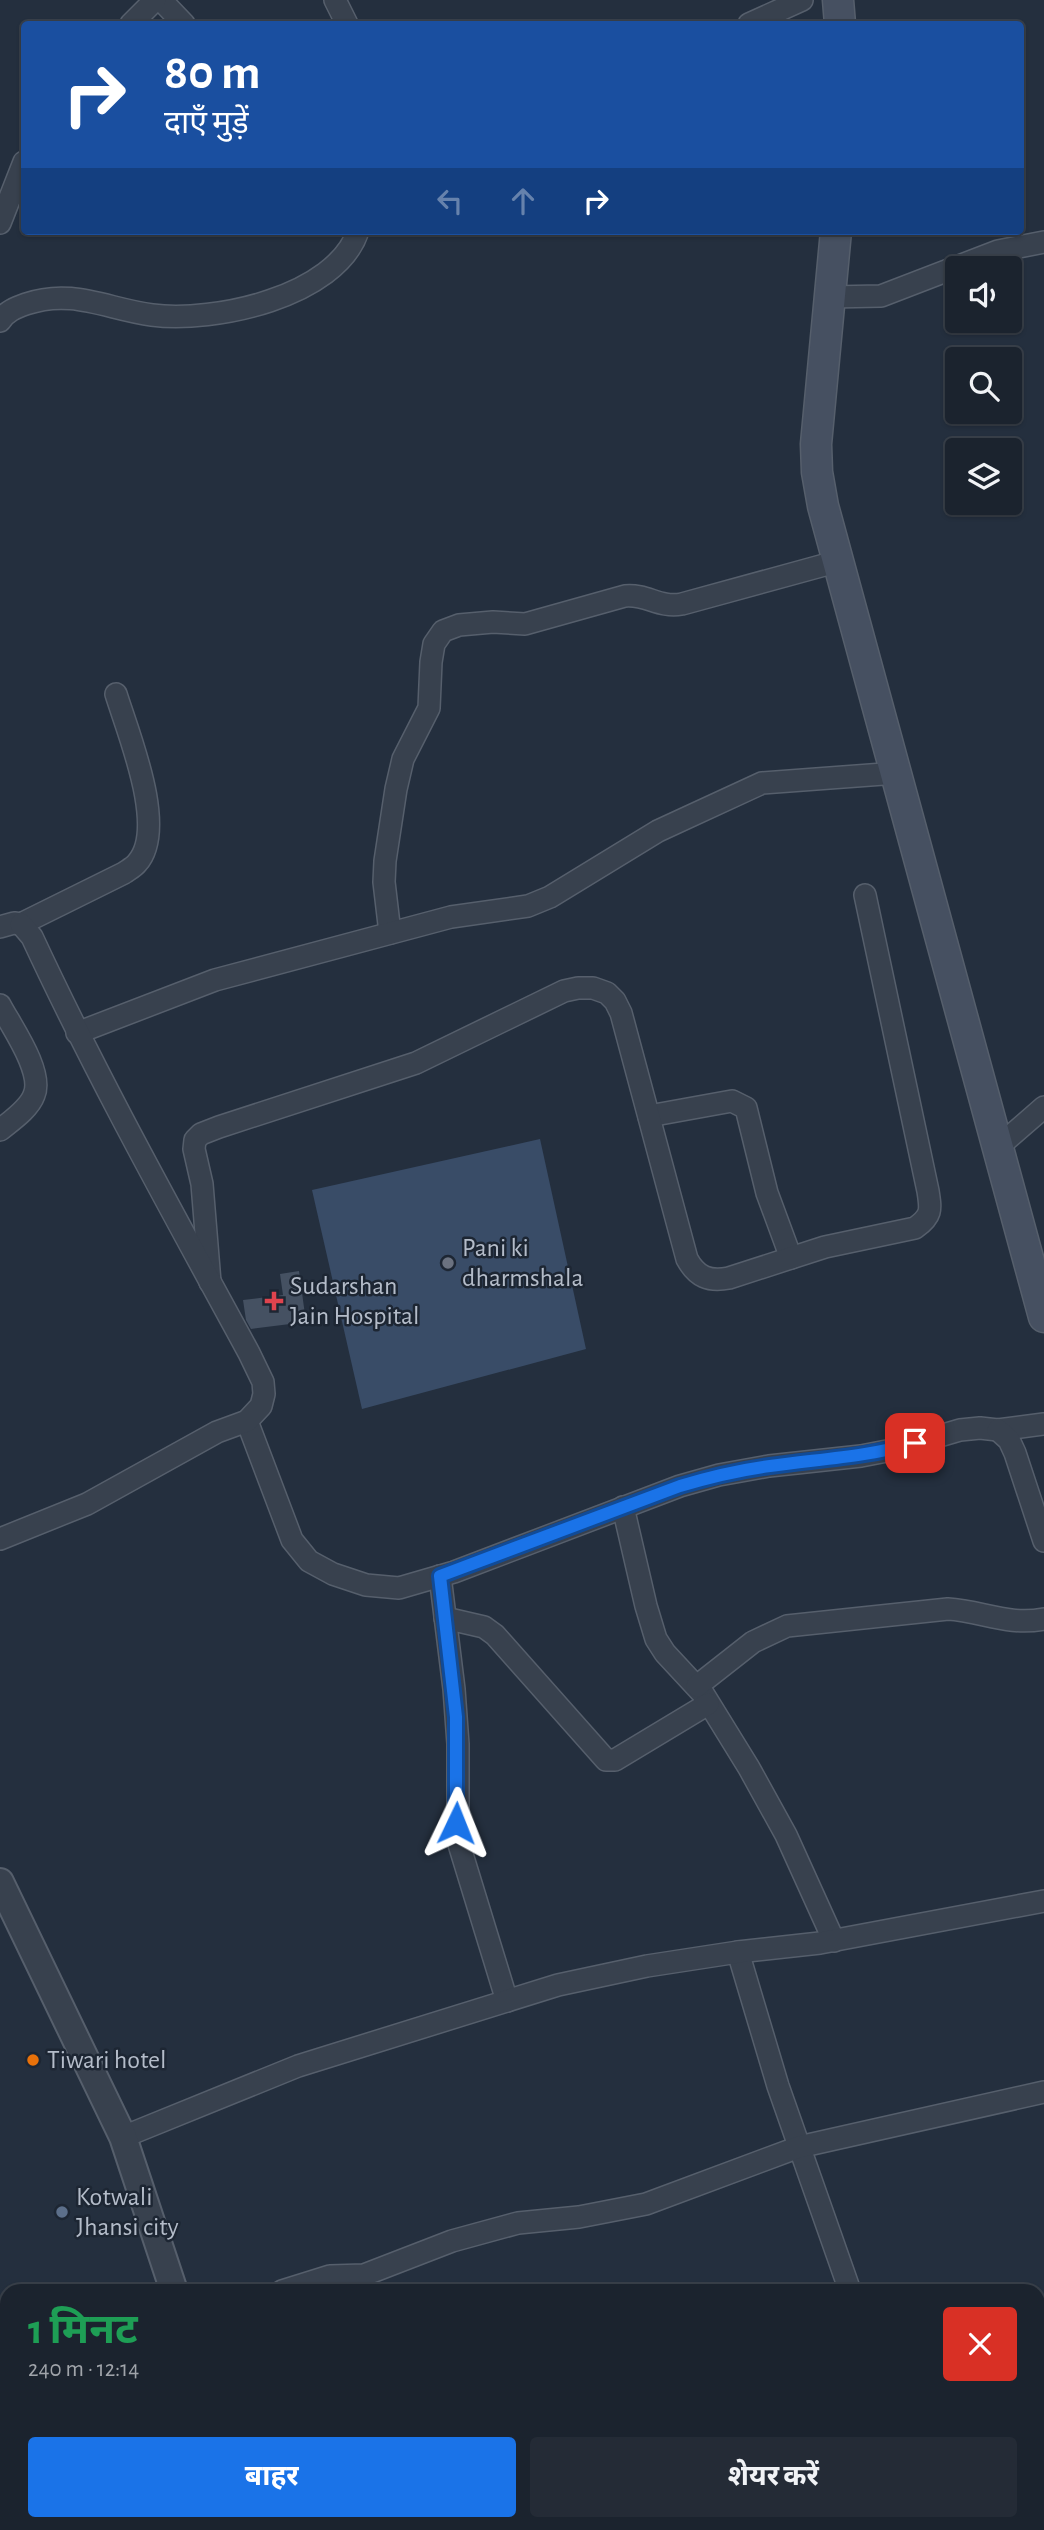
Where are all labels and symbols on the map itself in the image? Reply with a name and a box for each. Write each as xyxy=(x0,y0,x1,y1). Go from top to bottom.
place label: Pani ki dharmshala xyxy=(462,1235,584,1291)
marker: Pani ki dharmshala xyxy=(440,1255,456,1271)
place label: Sudarshan Jain Hospital xyxy=(290,1273,419,1329)
marker: Sudarshan Jain Hospital xyxy=(264,1291,284,1311)
pin xyxy=(885,1413,945,1473)
position arrow xyxy=(419,1786,493,1860)
place label: Tiwari hotel xyxy=(47,2047,166,2073)
marker: Tiwari hotel xyxy=(25,2052,41,2068)
place label: Kotwali Jhansi city xyxy=(76,2184,179,2240)
marker: Kotwali Jhansi city xyxy=(54,2204,70,2220)

